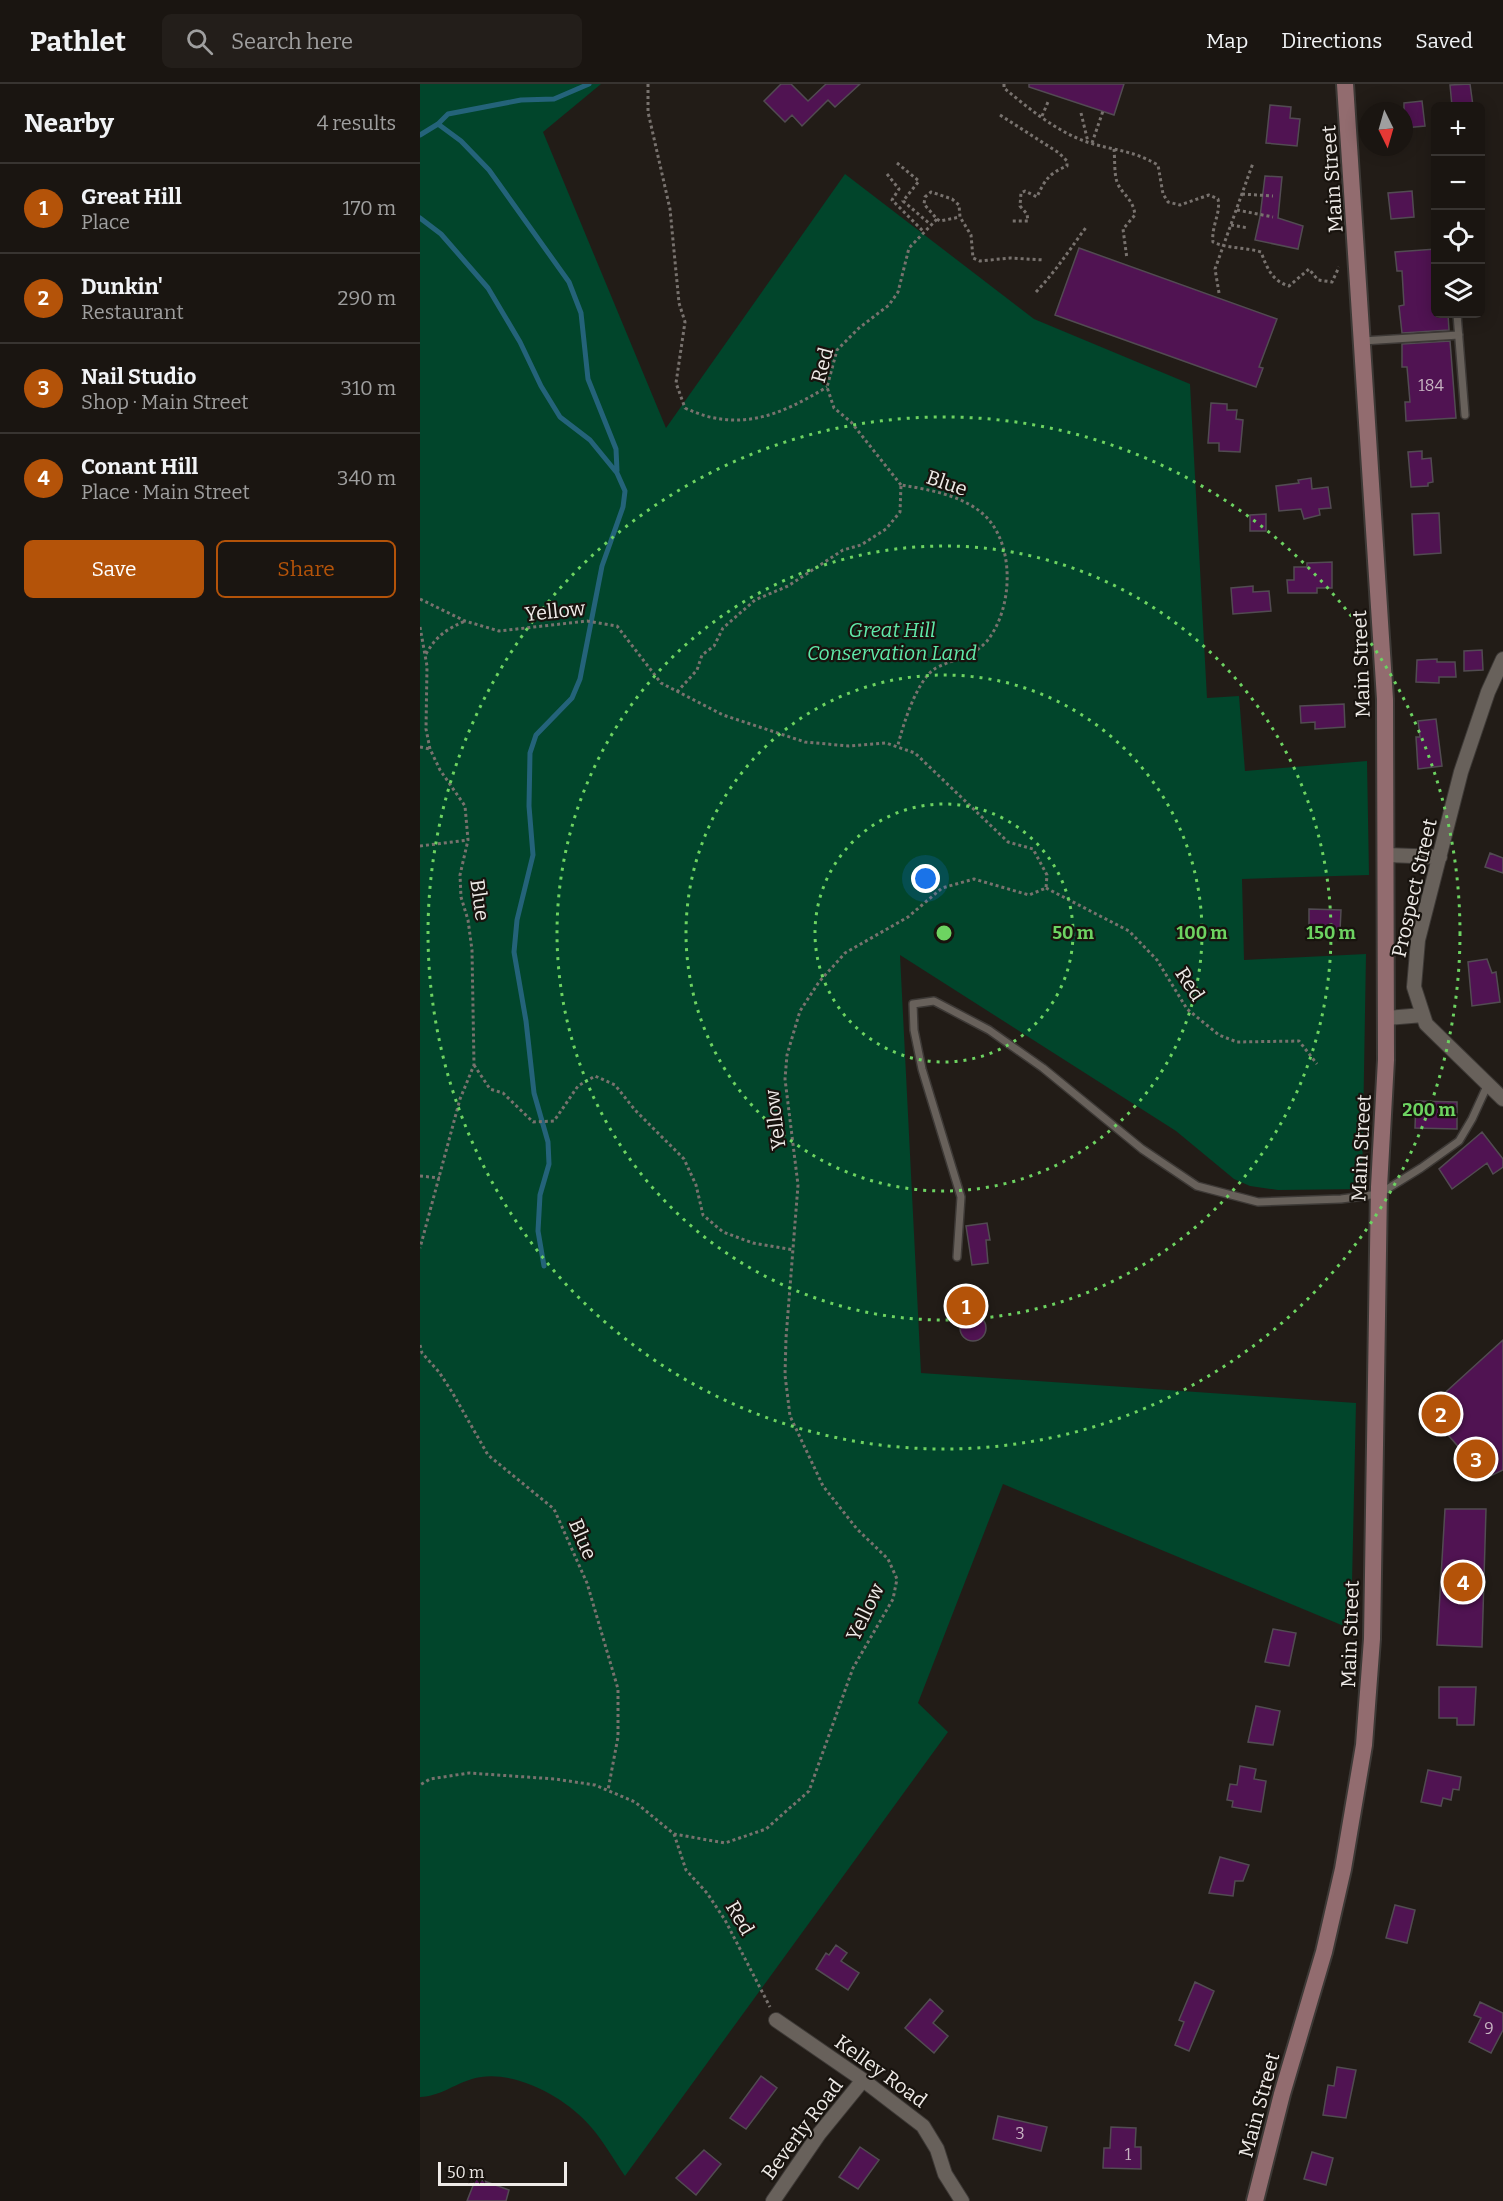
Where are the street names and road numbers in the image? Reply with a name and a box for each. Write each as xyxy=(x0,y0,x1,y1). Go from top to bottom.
street label: Main Street xyxy=(1316,125,1348,233)
street label: Red xyxy=(806,345,838,385)
street label: Blue xyxy=(923,465,971,501)
street label: Yellow xyxy=(523,596,588,626)
street label: Main Street xyxy=(1347,610,1375,718)
street label: Prospect Street xyxy=(1386,816,1442,960)
street label: Blue xyxy=(465,878,495,922)
street label: Red xyxy=(1170,963,1210,1006)
street label: Yellow xyxy=(759,1087,791,1152)
street label: Main Street xyxy=(1346,1094,1376,1202)
street label: Blue xyxy=(564,1515,602,1563)
street label: Yellow xyxy=(841,1578,890,1645)
street label: Main Street xyxy=(1336,1580,1364,1688)
street label: Red xyxy=(721,1897,759,1940)
street label: Kelley Road xyxy=(830,2030,932,2112)
street label: Main Street xyxy=(1233,2050,1285,2160)
street label: Beverly Road xyxy=(756,2074,848,2184)

